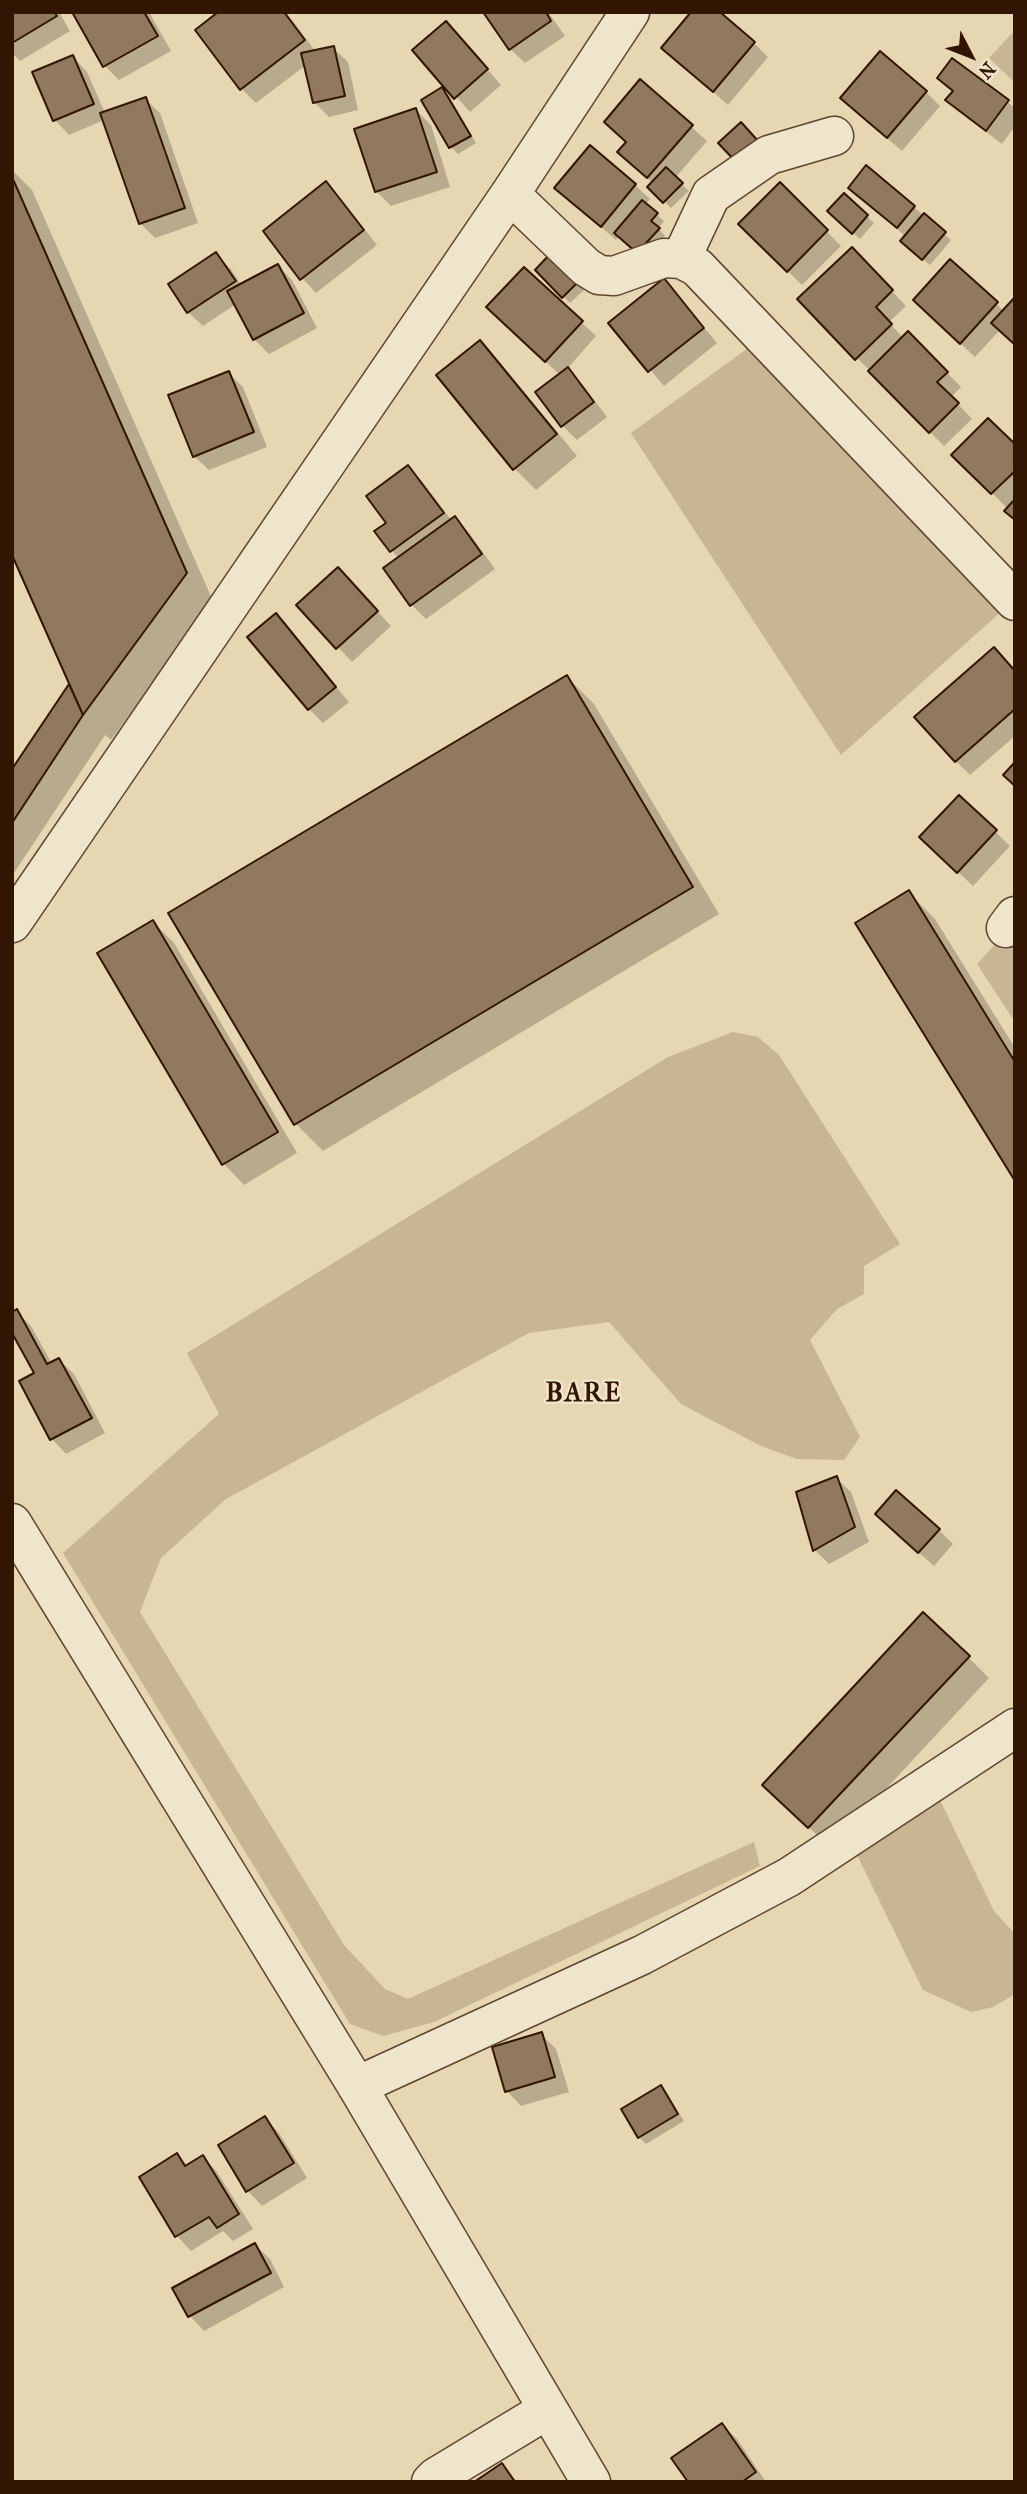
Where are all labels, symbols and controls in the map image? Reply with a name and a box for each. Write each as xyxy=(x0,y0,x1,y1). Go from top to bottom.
north arrow xyxy=(936,21,1006,91)
text: N xyxy=(974,57,1000,83)
district label: BARE xyxy=(546,1379,622,1411)

